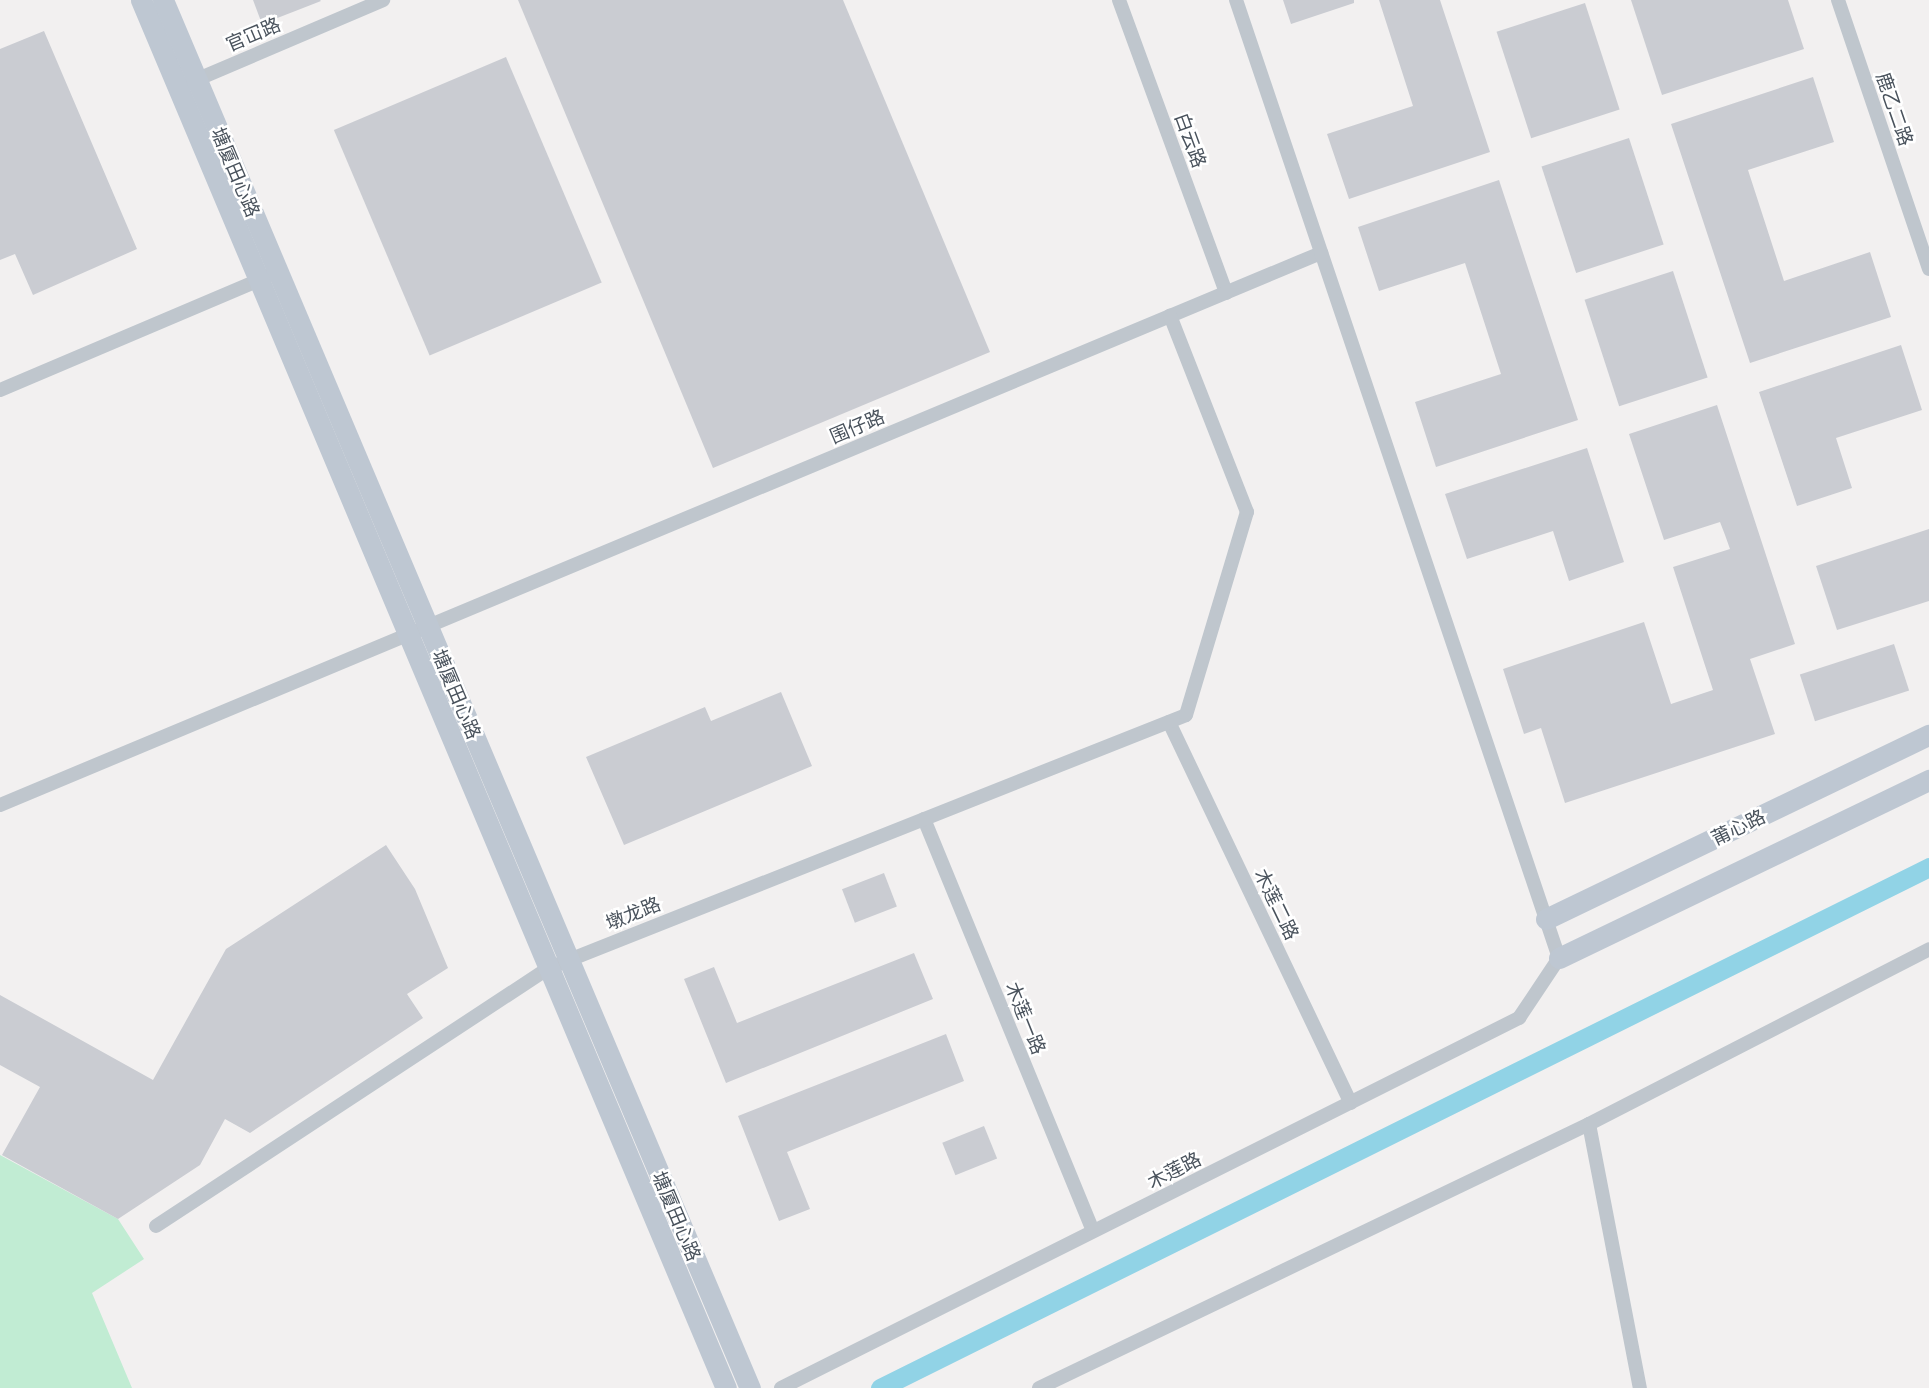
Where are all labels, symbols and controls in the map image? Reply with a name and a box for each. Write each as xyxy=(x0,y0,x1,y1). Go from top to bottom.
street label: 官冚路 xyxy=(222,12,284,56)
street label: 鹿乙二路 xyxy=(1872,69,1918,149)
street label: 白云路 xyxy=(1171,109,1211,171)
street label: 塘厦田心路 xyxy=(207,124,265,220)
street label: 围仔路 xyxy=(826,404,888,448)
street label: 塘厦田心路 xyxy=(428,646,486,742)
street label: 莆心路 xyxy=(1707,804,1769,850)
street label: 木莲二路 xyxy=(1250,865,1304,943)
street label: 墩龙路 xyxy=(602,892,664,934)
street label: 木莲一路 xyxy=(1001,978,1051,1058)
street label: 木莲路 xyxy=(1143,1147,1205,1193)
street label: 塘厦田心路 xyxy=(648,1168,706,1264)

